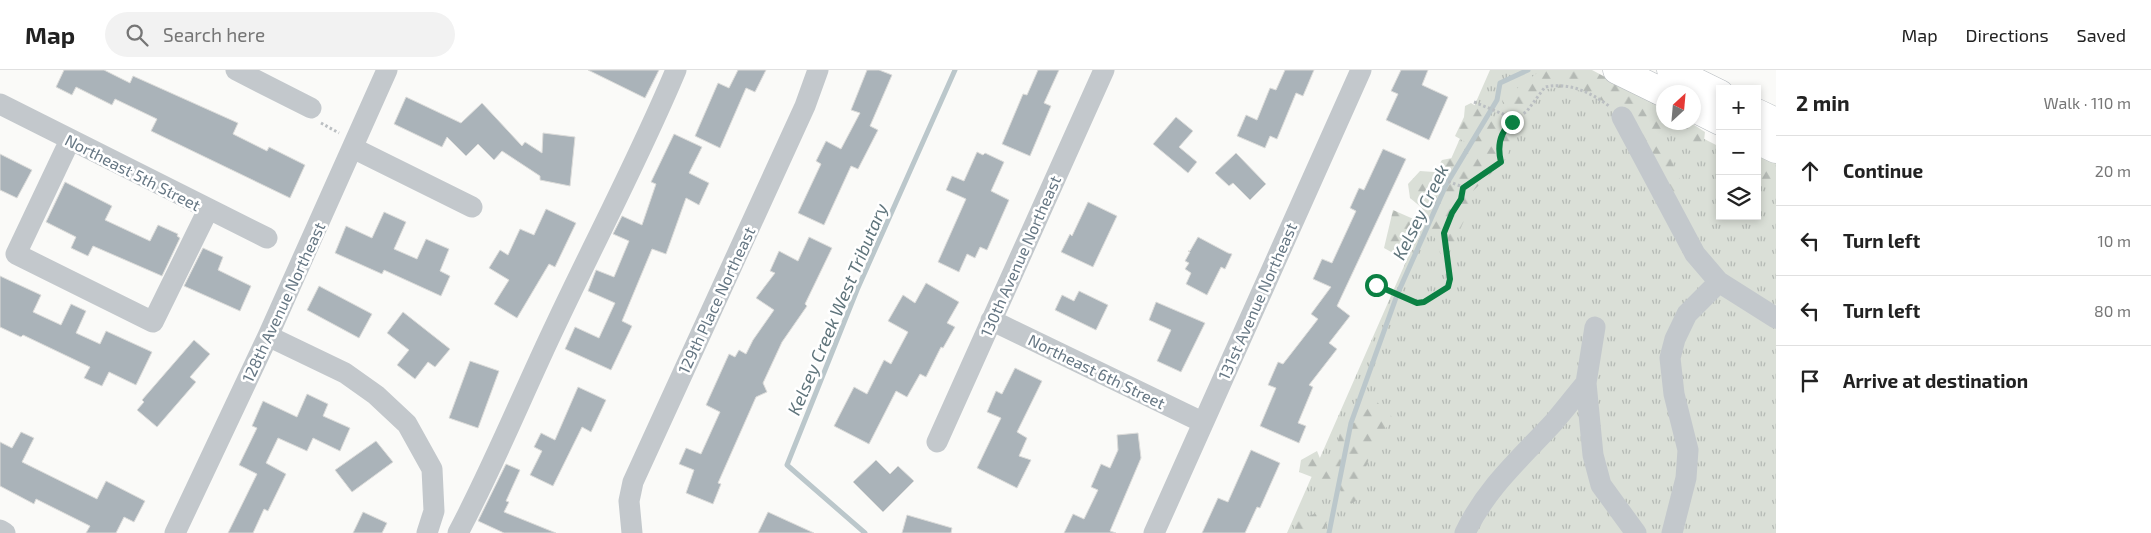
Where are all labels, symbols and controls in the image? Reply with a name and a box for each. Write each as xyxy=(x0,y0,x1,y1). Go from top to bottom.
search box xyxy=(105,12,455,57)
text: Map xyxy=(25,20,75,49)
icon: search xyxy=(123,21,151,49)
text: Search here xyxy=(163,23,265,46)
text: Map xyxy=(1901,24,1938,46)
text: Directions xyxy=(1966,24,2049,46)
text: Saved xyxy=(2077,24,2126,46)
north arrow xyxy=(1656,85,1701,130)
map controls xyxy=(1716,85,1761,220)
button: + xyxy=(1716,85,1761,130)
text: 2 min xyxy=(1796,90,1850,115)
text: Walk · 110 m xyxy=(2044,93,2131,112)
route end xyxy=(1501,111,1524,134)
street label: Northeast 5th Street xyxy=(62,130,204,214)
button: − xyxy=(1716,130,1761,175)
icon: ahead xyxy=(1796,157,1824,185)
text: Continue xyxy=(1843,159,1923,182)
water label: Kelsey Creek xyxy=(1387,161,1453,263)
text: 20 m xyxy=(2095,161,2131,180)
street label: 130th Avenue Northeast xyxy=(976,172,1064,340)
button: layers xyxy=(1716,175,1761,220)
water label: Kelsey Creek West Tributary xyxy=(782,199,892,418)
street label: 128th Avenue Northeast xyxy=(237,219,329,385)
street label: 131st Avenue Northeast xyxy=(1214,219,1300,383)
street label: 129th Place Northeast xyxy=(674,223,758,377)
icon: left xyxy=(1796,227,1824,255)
text: Turn left xyxy=(1843,229,1920,252)
text: 10 m xyxy=(2097,231,2131,250)
route start xyxy=(1365,274,1388,297)
icon: left xyxy=(1796,297,1824,325)
text: Turn left xyxy=(1843,299,1920,322)
text: 80 m xyxy=(2094,301,2131,320)
street label: Northeast 6th Street xyxy=(1025,330,1169,412)
icon: arrive xyxy=(1796,367,1824,395)
text: Arrive at destination xyxy=(1843,369,2028,392)

